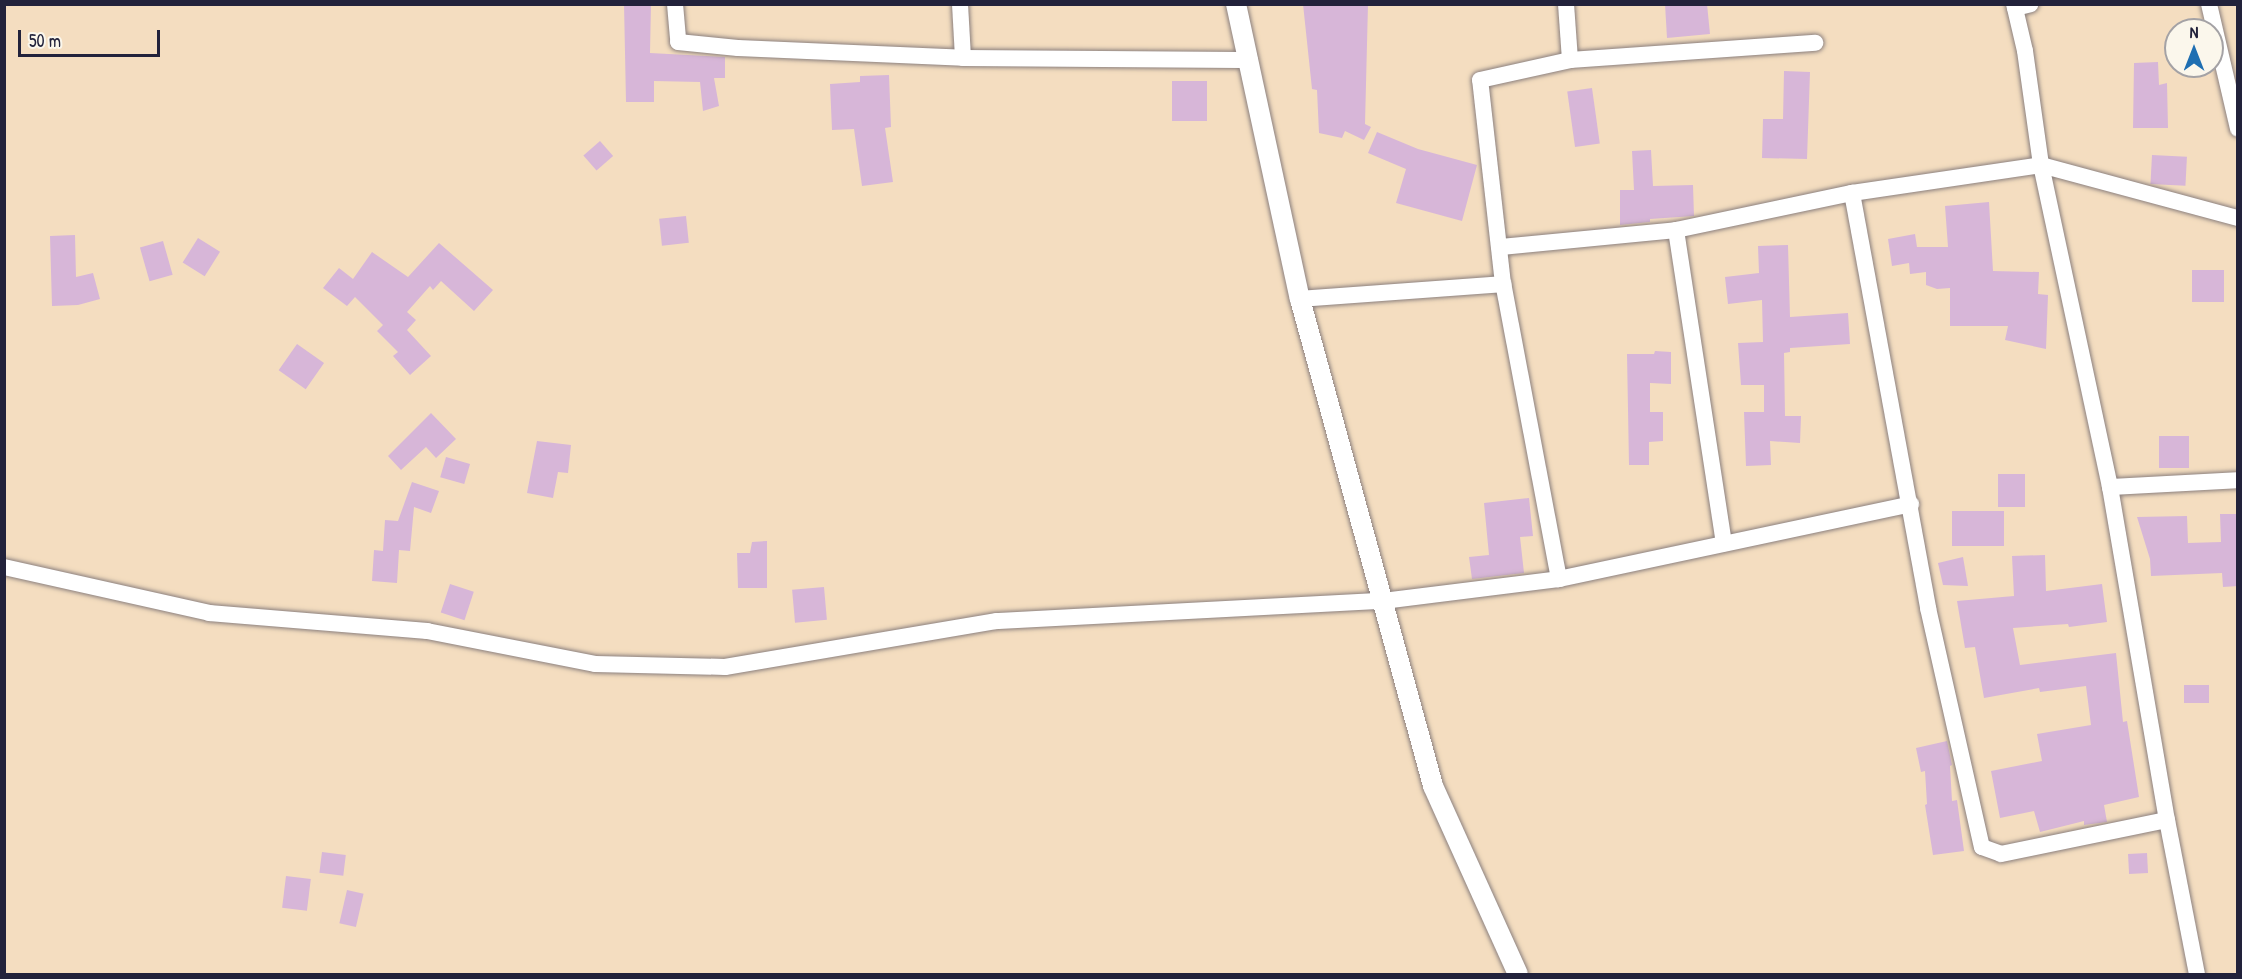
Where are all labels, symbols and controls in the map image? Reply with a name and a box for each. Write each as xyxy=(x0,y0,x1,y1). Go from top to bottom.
scale bar xyxy=(21,18,164,56)
north arrow xyxy=(2164,18,2224,78)
text: N xyxy=(2190,21,2198,43)
text: 50 m xyxy=(29,28,61,53)

